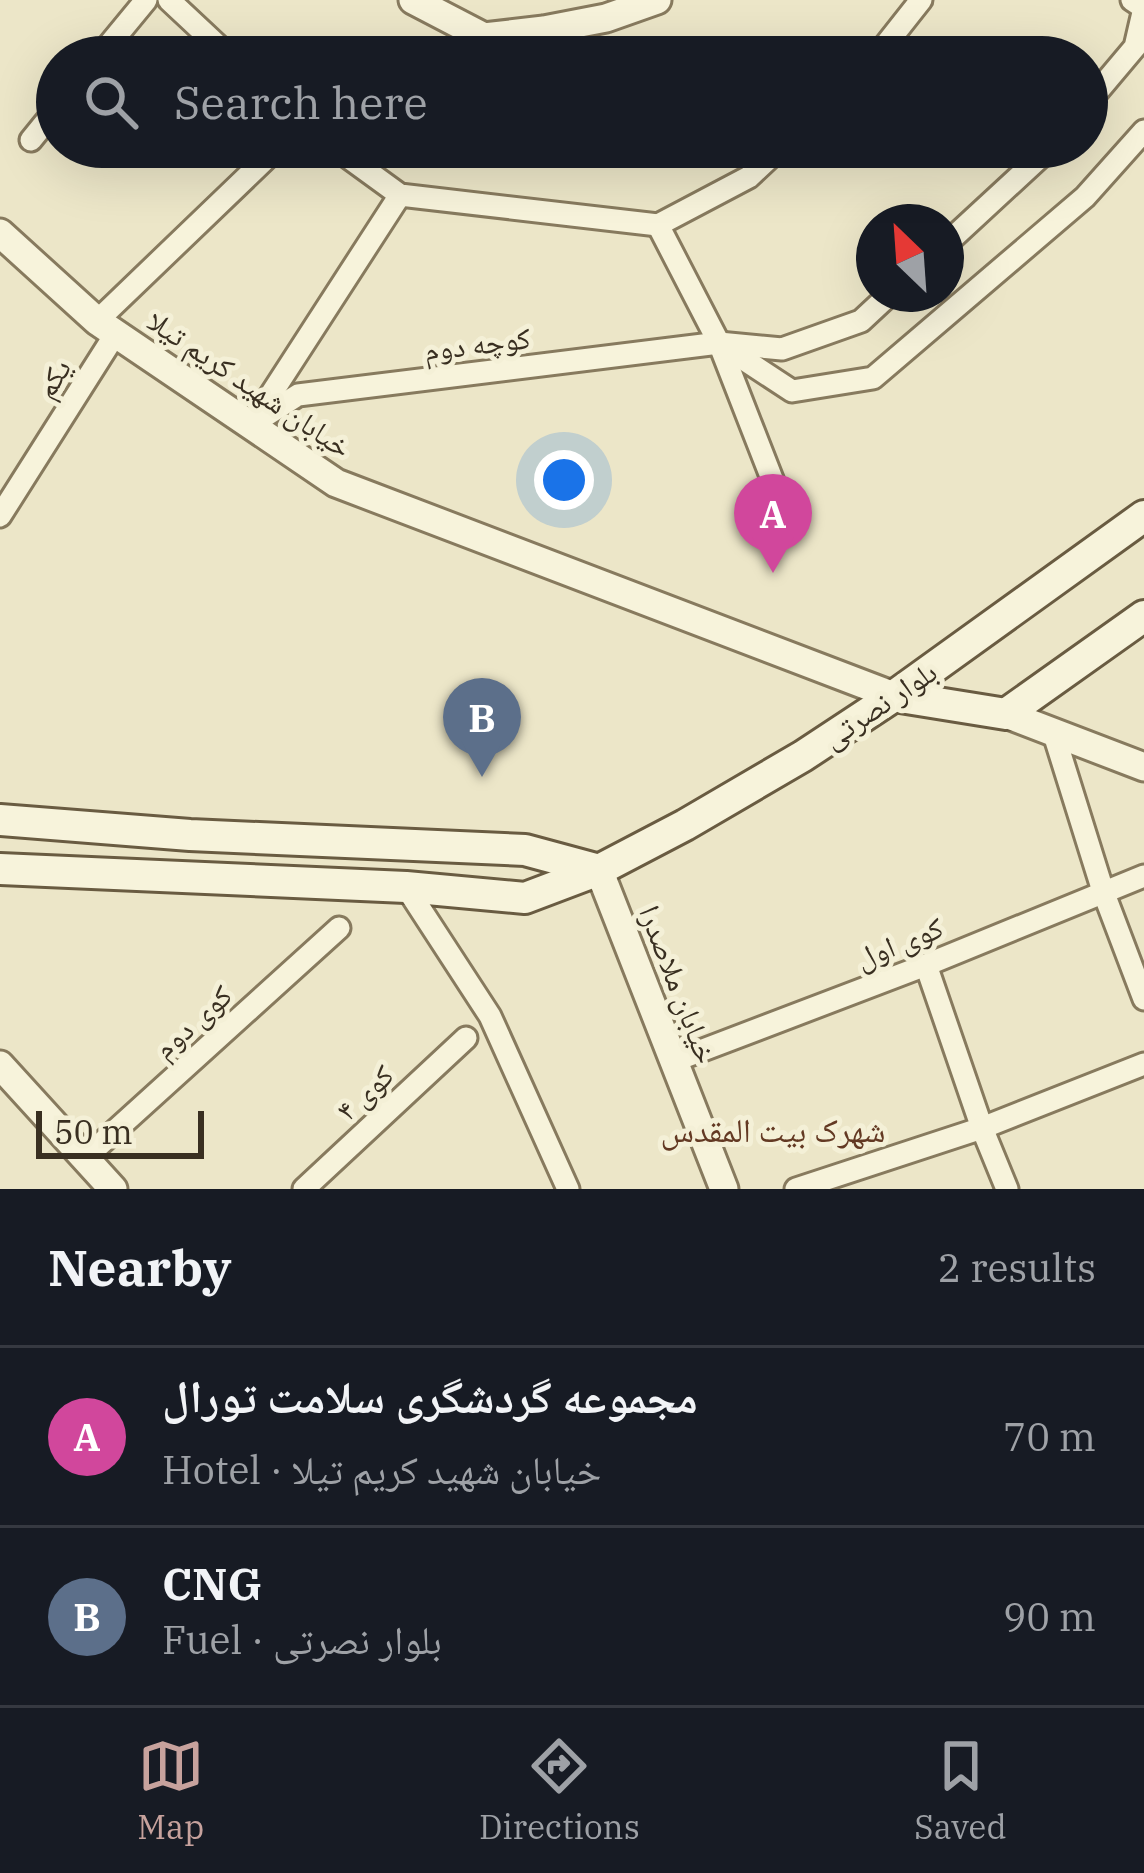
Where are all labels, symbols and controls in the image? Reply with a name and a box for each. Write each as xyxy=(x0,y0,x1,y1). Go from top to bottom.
search box xyxy=(36,36,1108,168)
icon: search xyxy=(78,69,144,135)
text: Search here xyxy=(174,73,428,131)
north arrow xyxy=(856,204,964,312)
street label: خیابان شهید کریم تیلا xyxy=(139,300,360,467)
street label: کوچه دوم xyxy=(421,317,533,370)
street label: یکم xyxy=(25,351,81,406)
your location xyxy=(534,450,594,510)
pin: A xyxy=(734,474,812,573)
street label: بلوار نصرتی xyxy=(814,652,944,756)
pin: B xyxy=(443,678,521,777)
street label: خیابان ملاصدرا xyxy=(631,899,727,1069)
street label: کوی اول xyxy=(849,907,949,977)
street label: کوی دوم xyxy=(144,975,240,1067)
street label: کوی ۴ xyxy=(327,1055,401,1129)
scale bar xyxy=(36,1105,204,1158)
district label: شهرک بیت المقدس xyxy=(661,1108,886,1151)
text: 50 m xyxy=(54,1110,133,1153)
text: Nearby xyxy=(48,1234,232,1300)
text: 2 results xyxy=(938,1242,1096,1293)
text: مجموعه گردشگری سلامت تورال xyxy=(162,1367,698,1425)
text: A xyxy=(73,1411,101,1462)
text: 70 m xyxy=(1003,1411,1096,1462)
text: Hotel · خیابان شهید کریم تیلا xyxy=(162,1444,601,1495)
text: CNG xyxy=(162,1554,262,1612)
text: B xyxy=(73,1591,101,1642)
text: 90 m xyxy=(1003,1591,1096,1642)
text: Fuel · بلوار نصرتی xyxy=(162,1614,442,1665)
tab: Map xyxy=(137,1733,204,1848)
tab: Directions xyxy=(479,1733,640,1848)
tab: Saved xyxy=(914,1733,1007,1848)

